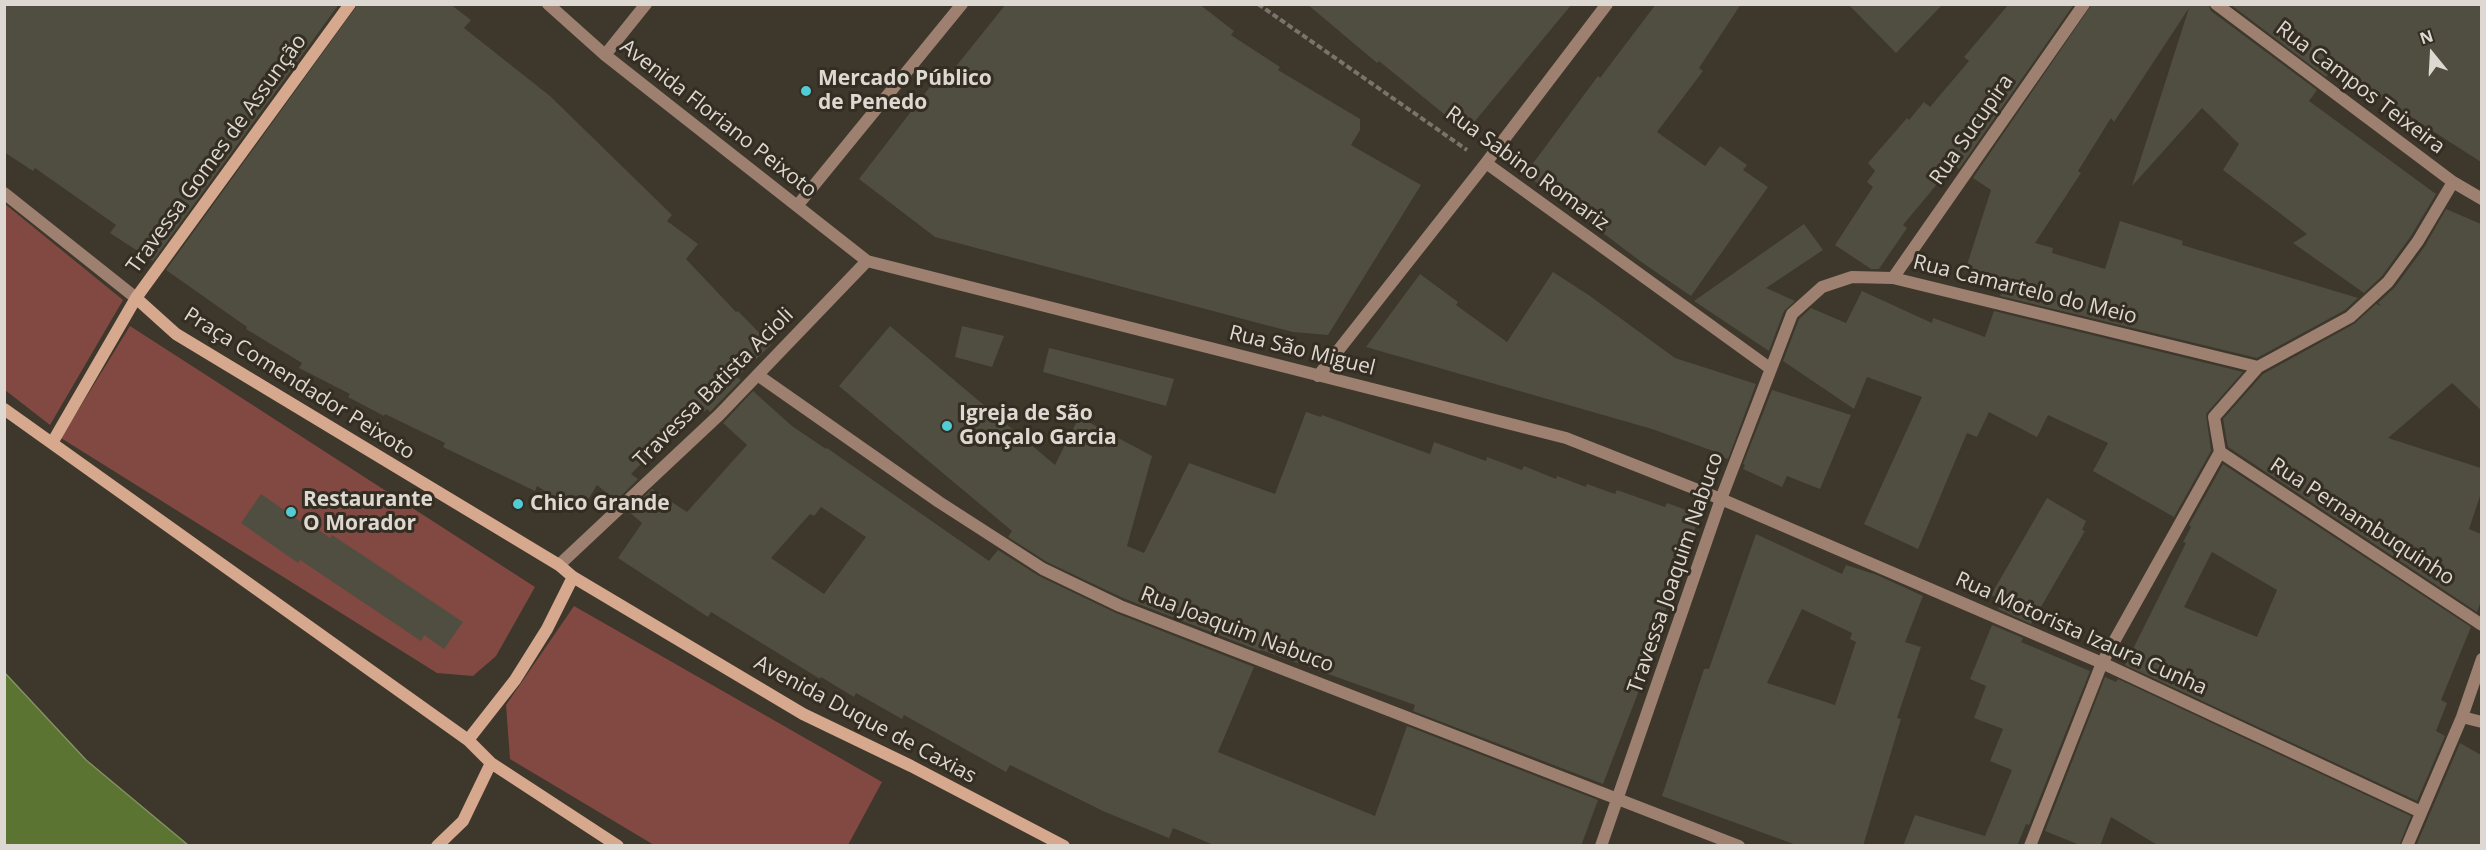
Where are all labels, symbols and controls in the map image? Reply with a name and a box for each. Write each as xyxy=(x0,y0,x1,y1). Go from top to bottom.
street label: Rua Campos Teixeira xyxy=(2270,16,2450,160)
north arrow xyxy=(2402,24,2462,84)
text: N xyxy=(2417,24,2436,49)
street label: Travessa Gomes de Assunção xyxy=(122,30,312,278)
street label: Avenida Floriano Peixoto xyxy=(615,34,821,204)
place label: Mercado Público de Penedo xyxy=(818,66,992,116)
street label: Rua Sucupira xyxy=(1925,70,2019,190)
marker: Mercado Público de Penedo xyxy=(799,84,813,98)
street label: Rua Sabino Romariz xyxy=(1440,101,1614,237)
street label: Rua Camartelo do Meio xyxy=(1910,250,2140,330)
street label: Praça Comendador Peixoto xyxy=(179,302,419,466)
street label: Travessa Batista Acioli xyxy=(629,303,799,473)
street label: Rua São Miguel xyxy=(1226,321,1378,381)
place label: Igreja de São Gonçalo Garcia xyxy=(959,401,1117,451)
marker: Igreja de São Gonçalo Garcia xyxy=(940,419,954,433)
street label: Travessa Joaquim Nabuco xyxy=(1623,449,1729,697)
street label: Rua Pernambuquinho xyxy=(2265,453,2459,591)
place label: Restaurante O Morador xyxy=(303,487,433,537)
place label: Chico Grande xyxy=(530,491,670,517)
marker: Chico Grande xyxy=(511,497,525,511)
marker: Restaurante O Morador xyxy=(284,505,298,519)
street label: Rua Motorista Izaura Cunha xyxy=(1951,567,2211,701)
street label: Rua Joaquim Nabuco xyxy=(1137,582,1337,678)
street label: Avenida Duque de Caxias xyxy=(750,651,980,789)

